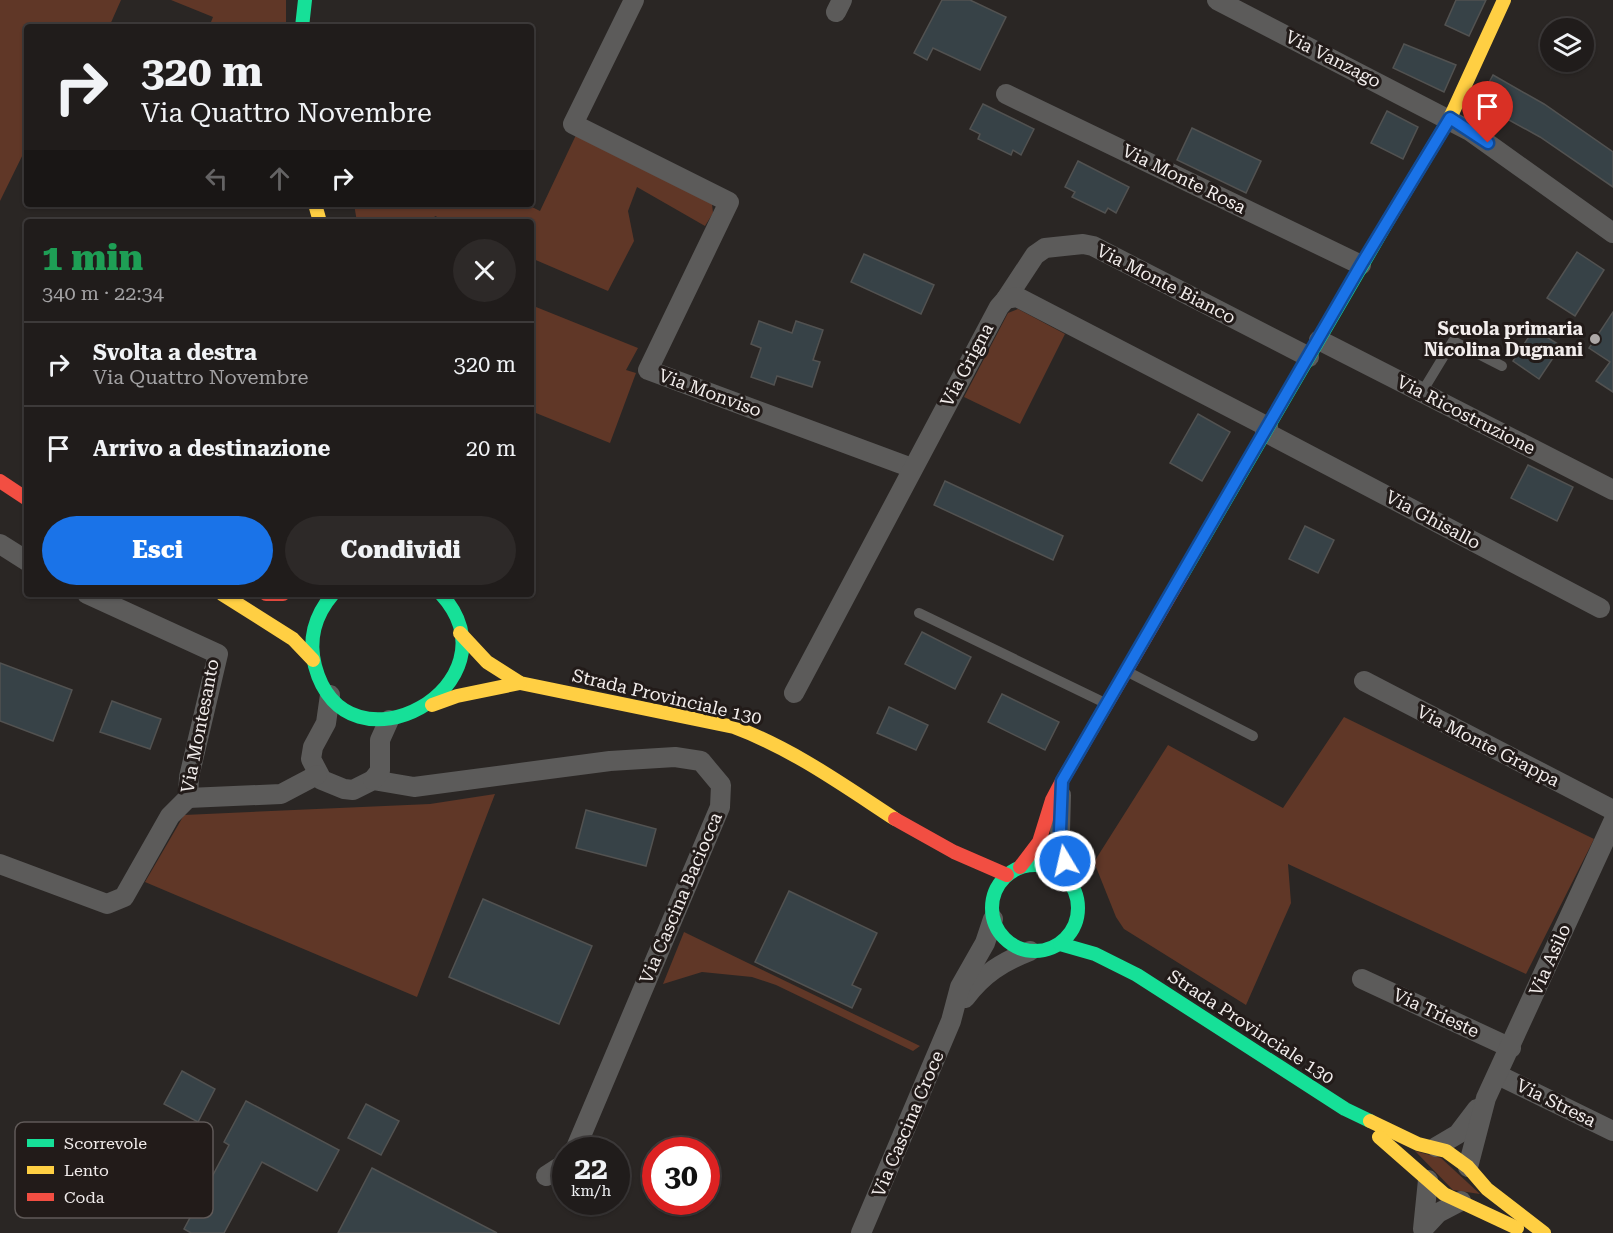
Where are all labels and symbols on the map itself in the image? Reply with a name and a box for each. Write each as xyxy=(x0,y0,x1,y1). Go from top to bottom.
street label: Via Vanzago xyxy=(1282,25,1385,92)
pin xyxy=(1462,81,1513,143)
street label: Via Monte Rosa xyxy=(1119,140,1250,218)
street label: Via Monte Bianco xyxy=(1093,239,1239,328)
place label: Scuola primaria Nicolina Dugnani xyxy=(1424,318,1583,360)
street label: Via Grigna xyxy=(936,319,997,410)
marker: Scuola primaria Nicolina Dugnani xyxy=(1588,332,1602,346)
street label: Via Monviso xyxy=(656,364,764,421)
street label: Via Ricostruzione xyxy=(1393,371,1539,459)
street label: Via Ghisallo xyxy=(1382,486,1484,553)
street label: Via Montesanto xyxy=(176,657,223,795)
street label: Strada Provinciale 130 xyxy=(570,665,764,729)
street label: Via Monte Grappa xyxy=(1413,700,1563,791)
street label: Via Cascina Baciocca xyxy=(635,809,726,986)
position arrow xyxy=(1033,829,1097,893)
street label: Via Asilo xyxy=(1524,921,1575,999)
street label: Strada Provinciale 130 xyxy=(1164,965,1338,1088)
street label: Via Trieste xyxy=(1390,983,1483,1042)
street label: Via Cascina Croce xyxy=(867,1047,948,1200)
street label: Via Stresa xyxy=(1513,1074,1600,1131)
legend xyxy=(15,1122,213,1218)
text: Scorrevole xyxy=(64,1134,147,1153)
speed limit sign: 30 xyxy=(642,1137,720,1215)
text: Lento xyxy=(64,1161,109,1180)
text: Coda xyxy=(64,1188,105,1207)

